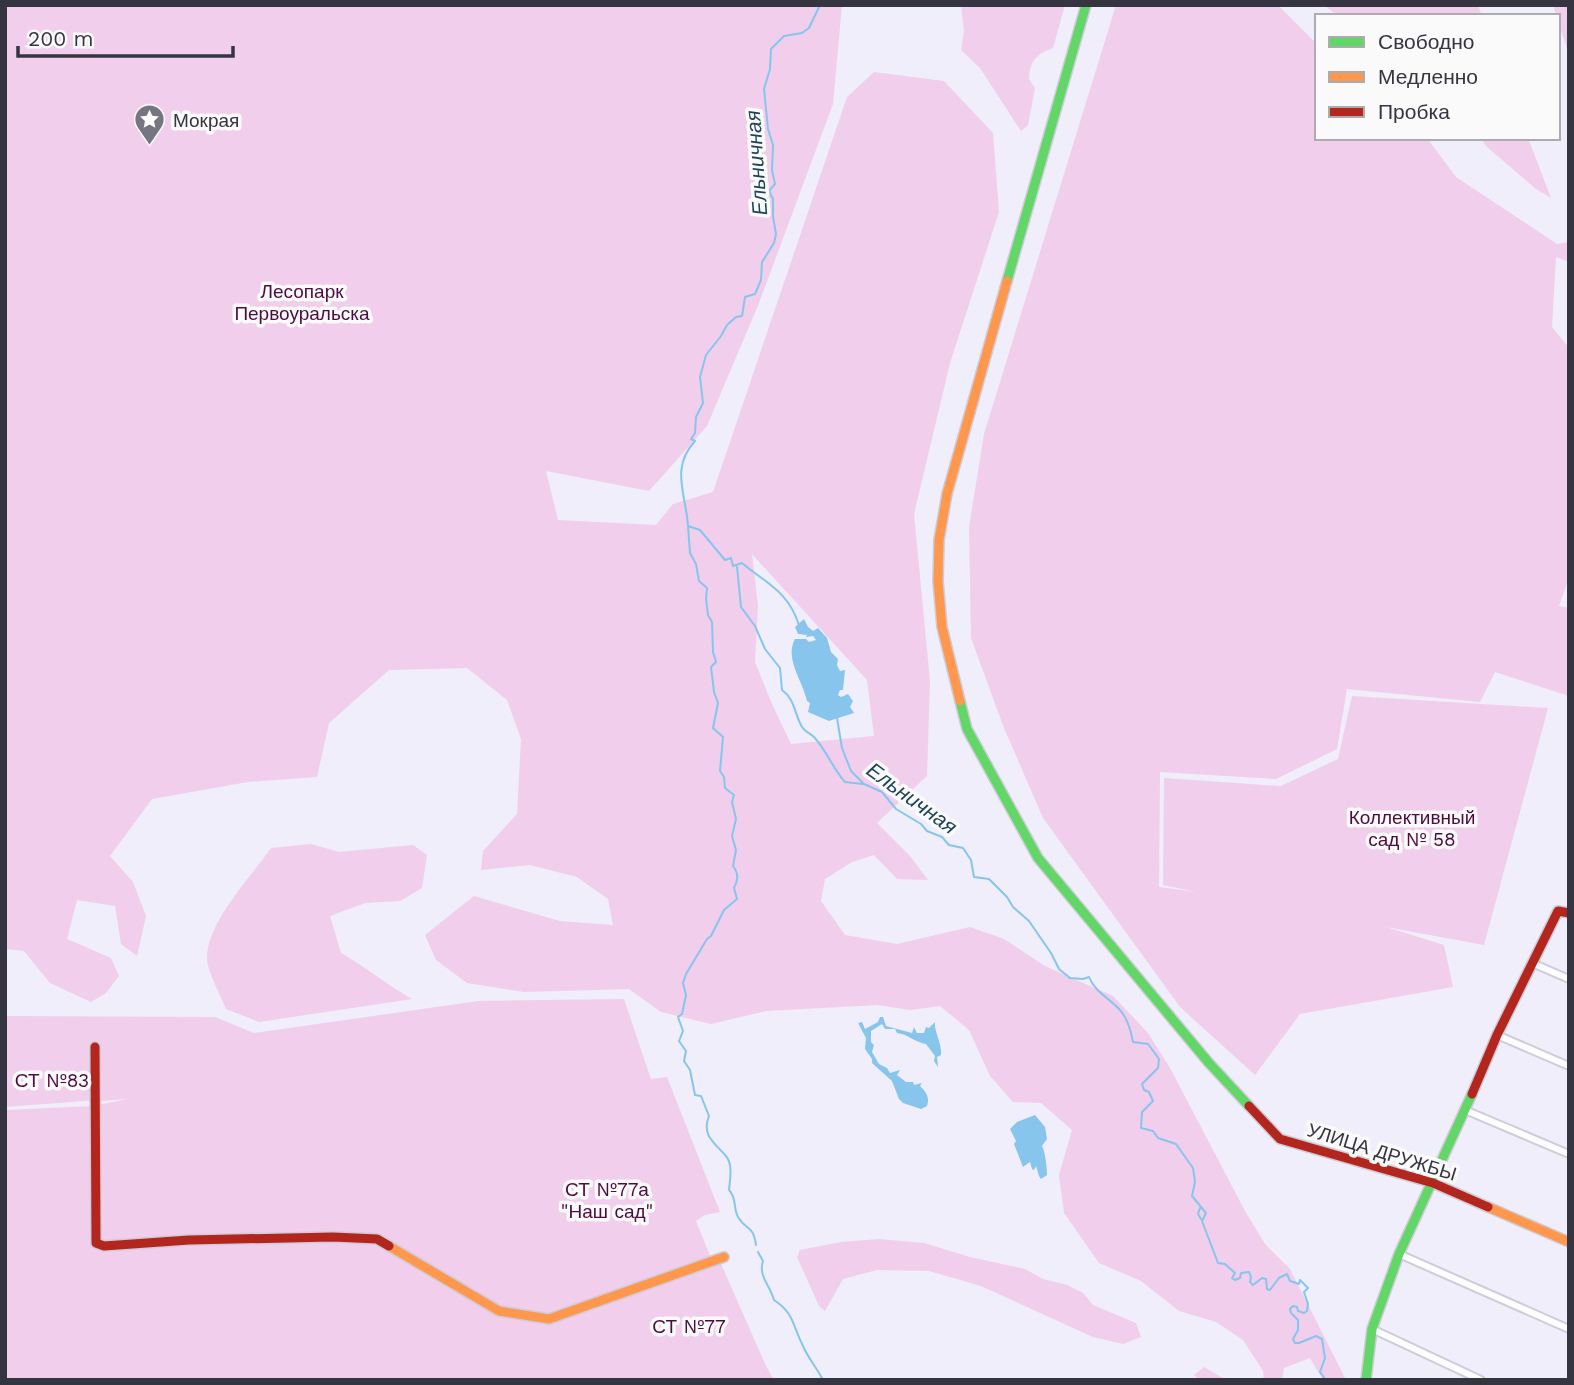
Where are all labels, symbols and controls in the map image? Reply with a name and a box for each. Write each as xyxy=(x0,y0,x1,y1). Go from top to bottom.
scale bar xyxy=(18,14,233,58)
legend xyxy=(1315,14,1560,140)
text: 200 m xyxy=(28,26,94,51)
text: Свободно xyxy=(1378,29,1475,54)
text: Медленно xyxy=(1378,64,1478,89)
text: Пробка xyxy=(1378,99,1450,124)
place icon: Мокрая xyxy=(133,103,167,147)
place label: Мокрая xyxy=(173,109,239,132)
water label: Ельничная xyxy=(740,110,772,216)
park label: Лесопарк Первоуральска xyxy=(234,280,370,325)
water label: Ельничная xyxy=(862,757,962,839)
park label: Коллективный сад № 58 xyxy=(1349,806,1475,851)
park label: СТ №83 xyxy=(15,1069,89,1092)
street label: УЛИЦА ДРУЖБЫ xyxy=(1305,1118,1459,1186)
park label: СТ №77а "Наш сад" xyxy=(561,1178,653,1223)
park label: СТ №77 xyxy=(652,1315,726,1338)

